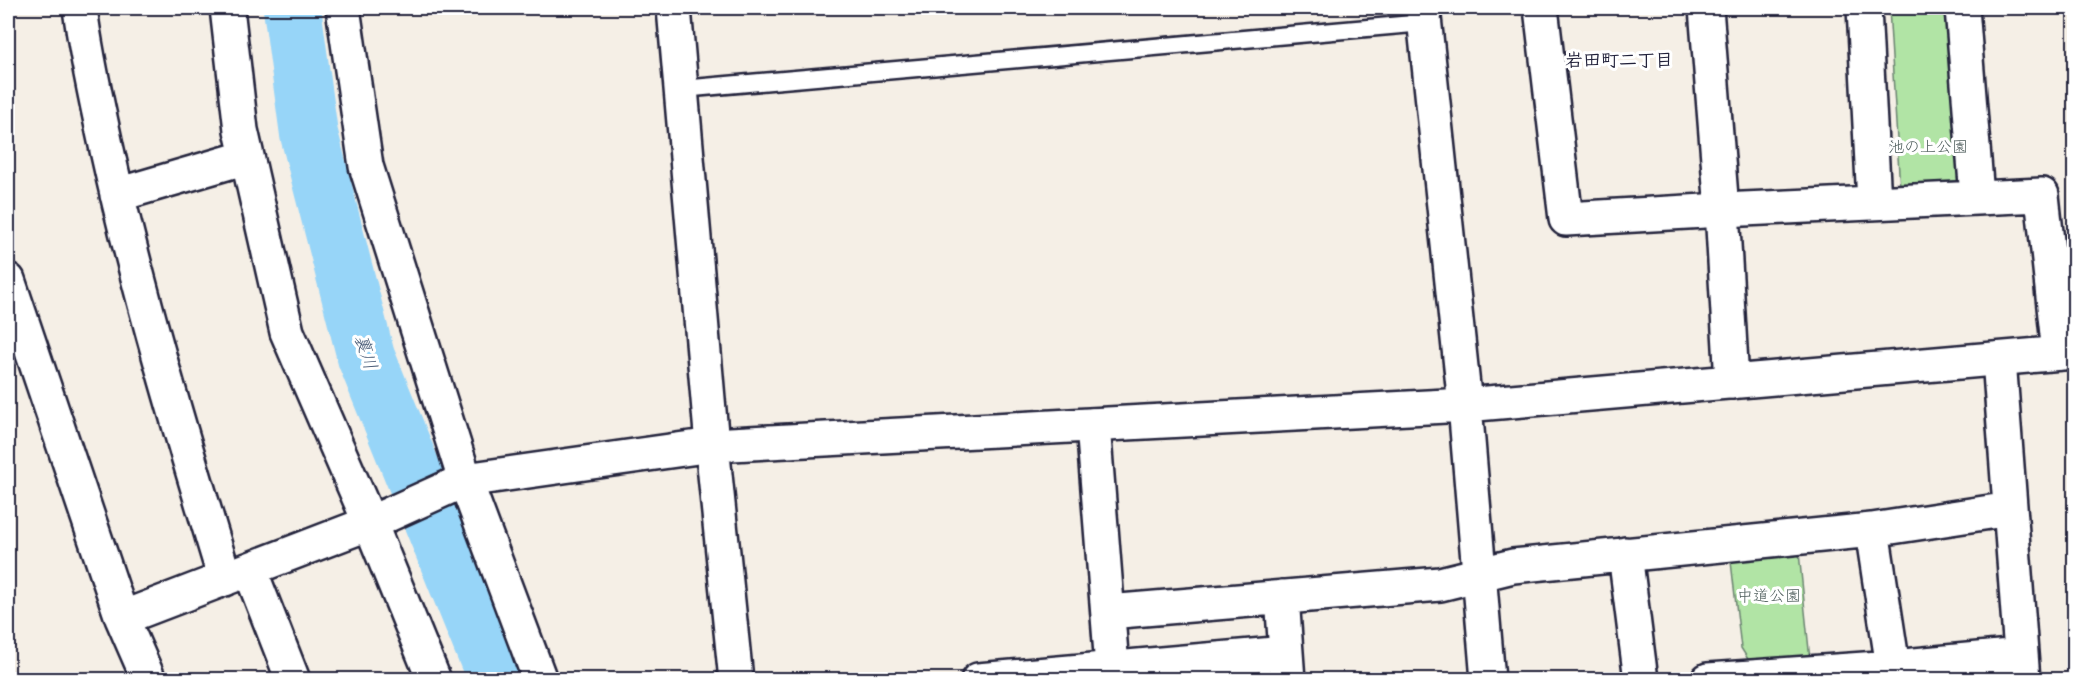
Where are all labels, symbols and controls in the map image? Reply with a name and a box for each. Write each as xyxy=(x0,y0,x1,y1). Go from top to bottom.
district label: 岩田町二丁目 xyxy=(1565,48,1673,72)
park label: 池の上公園 xyxy=(1888,136,1968,157)
water label: 裏川 xyxy=(349,331,383,373)
park label: 中道公園 xyxy=(1737,585,1801,606)

